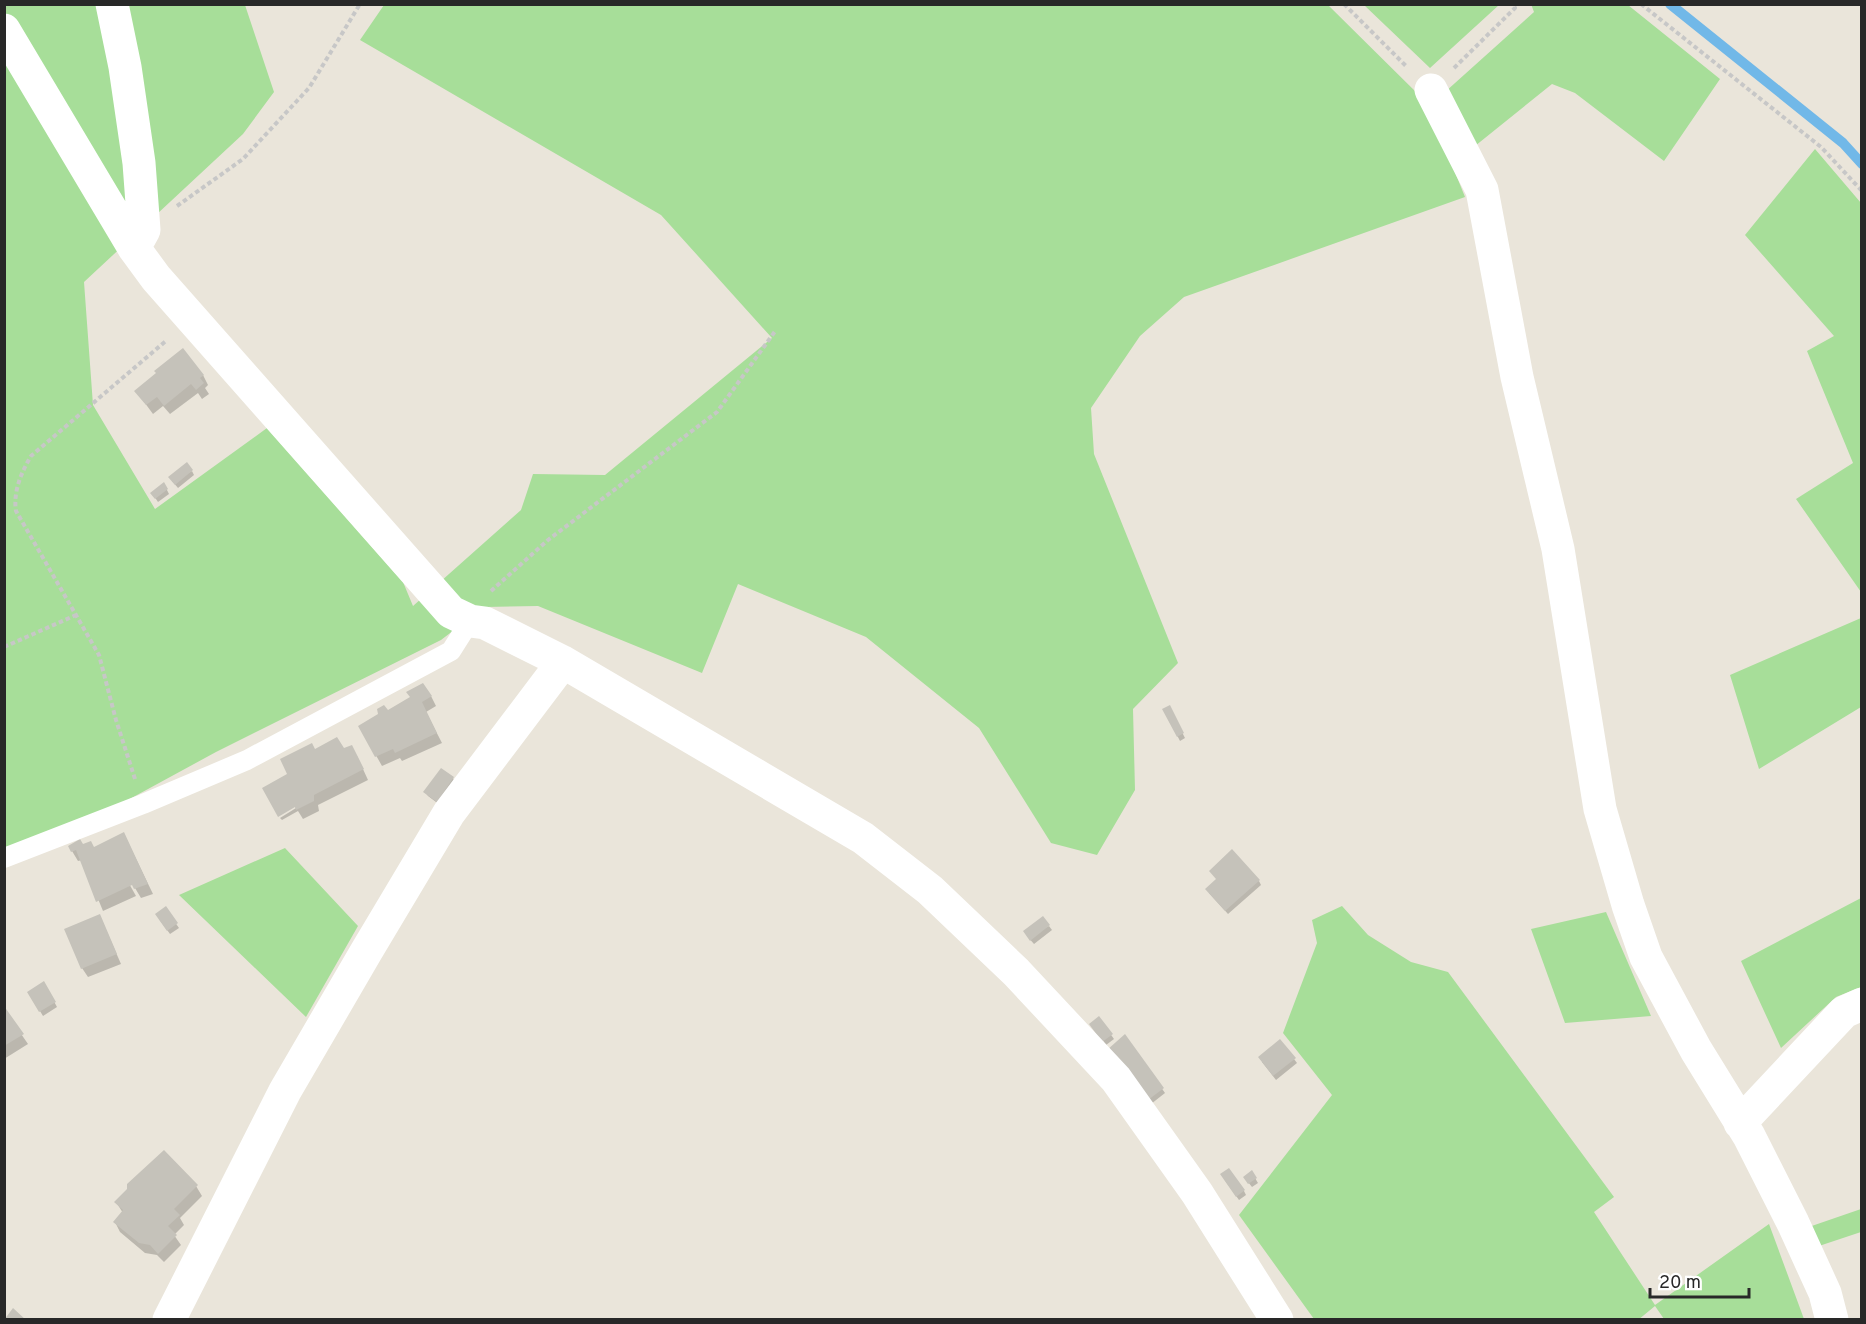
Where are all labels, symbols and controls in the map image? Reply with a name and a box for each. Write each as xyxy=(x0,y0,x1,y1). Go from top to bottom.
scale bar xyxy=(1650,1261,1749,1299)
text: 20 m xyxy=(1659,1272,1701,1295)

